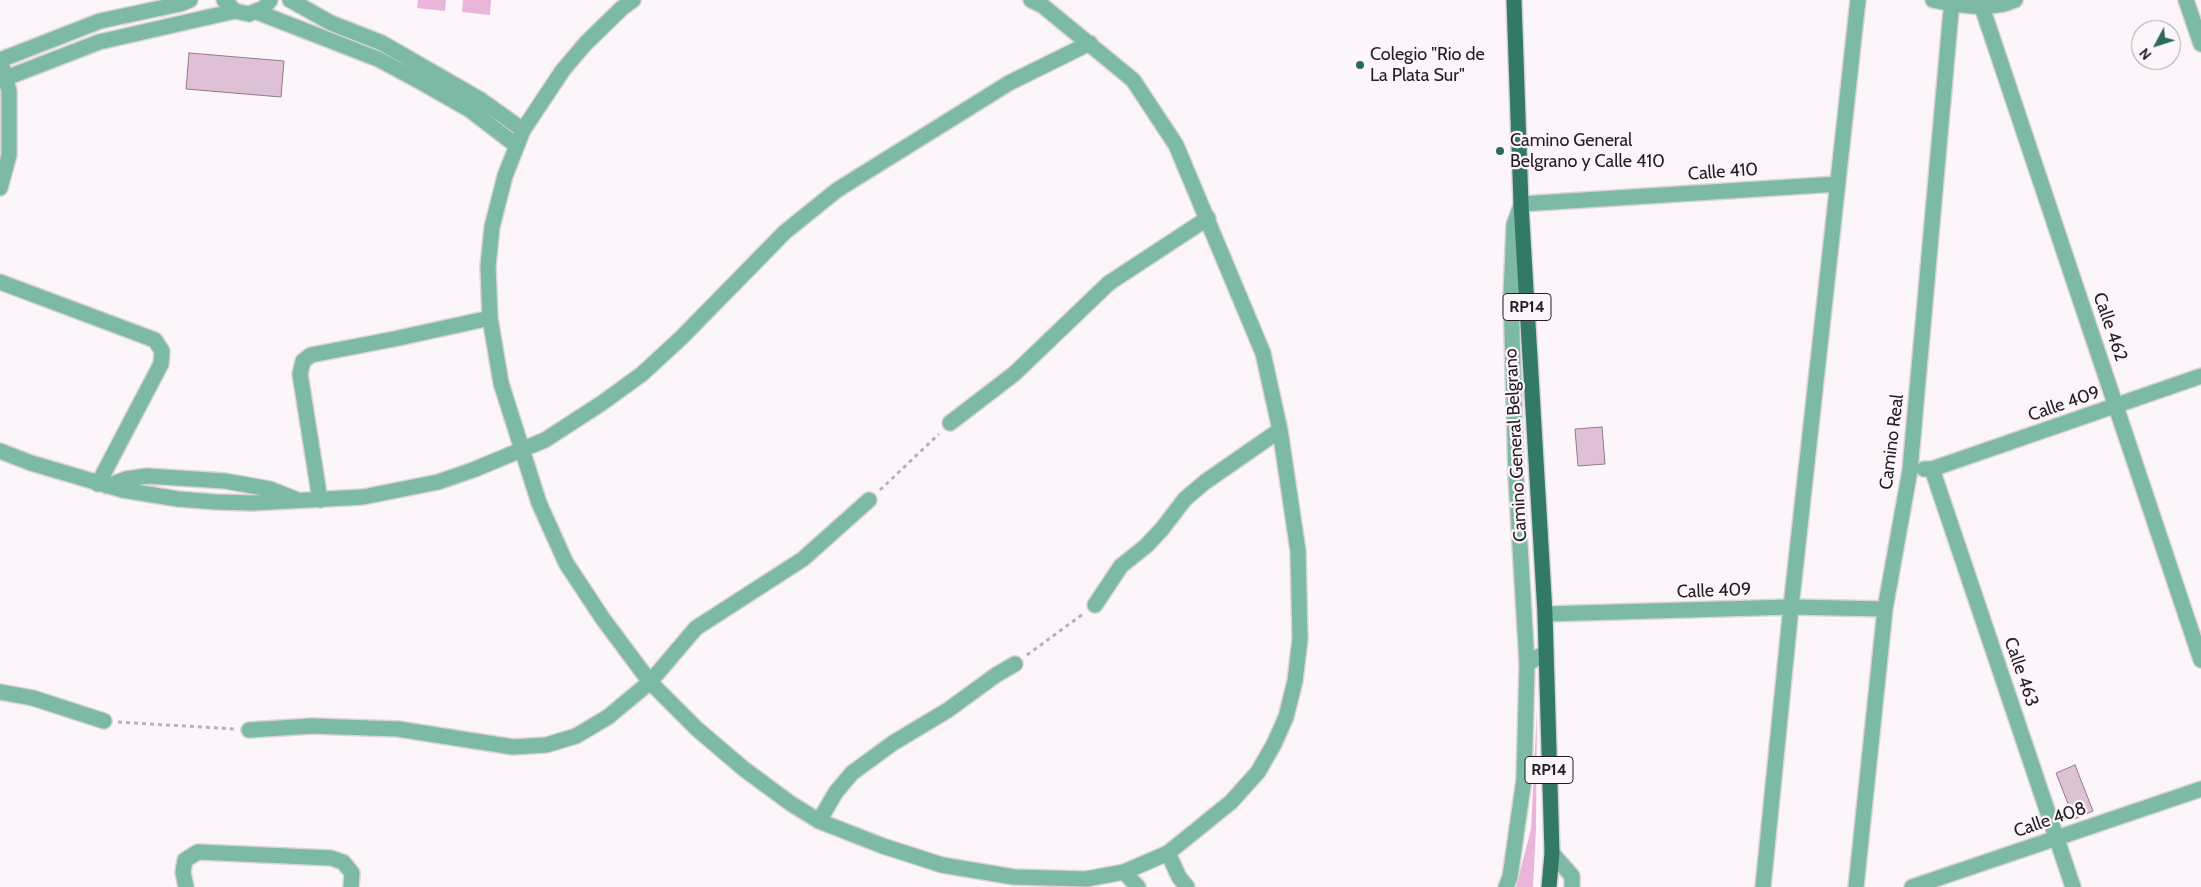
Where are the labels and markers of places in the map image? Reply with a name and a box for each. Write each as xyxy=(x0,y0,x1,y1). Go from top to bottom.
place label: Colegio "Rio de La Plata Sur" xyxy=(1370,44,1485,86)
marker: Colegio "Rio de La Plata Sur" xyxy=(1354,59,1366,71)
place label: Camino General Belgrano y Calle 410 xyxy=(1510,130,1665,172)
marker: Camino General Belgrano y Calle 410 xyxy=(1494,145,1506,157)

